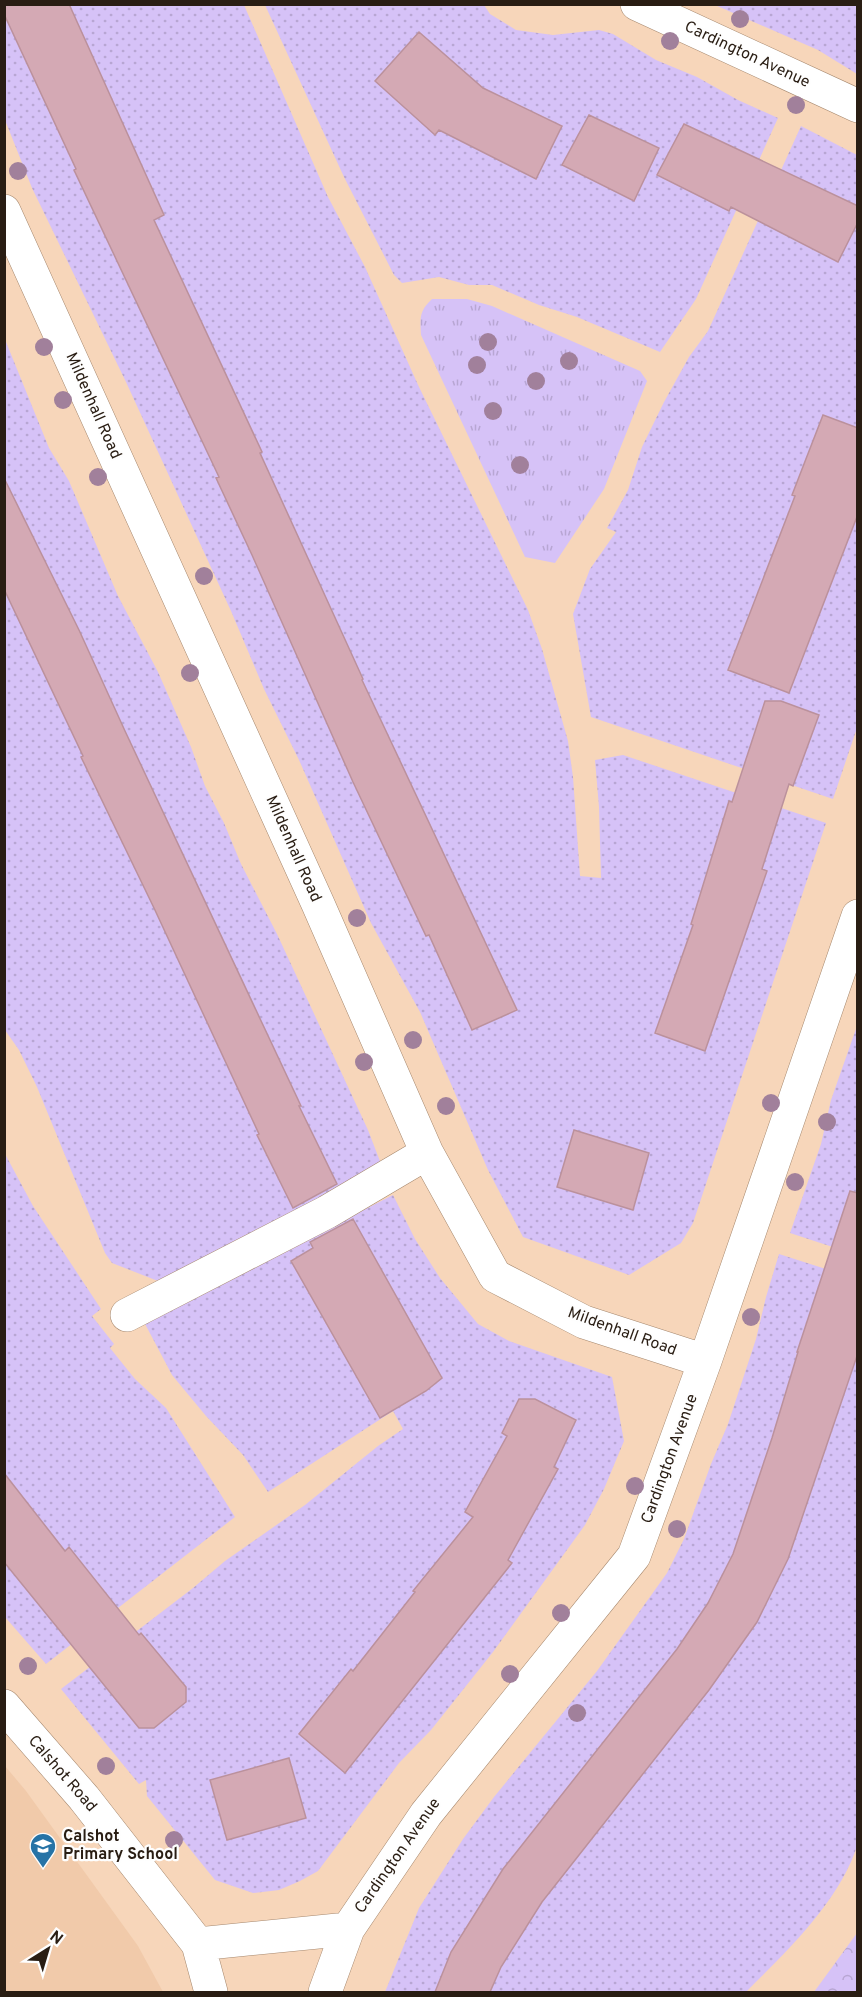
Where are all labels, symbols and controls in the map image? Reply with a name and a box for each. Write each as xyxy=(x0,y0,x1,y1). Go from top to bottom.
street label: Cardington Avenue xyxy=(681,17,813,93)
street label: Mildenhall Road xyxy=(61,350,125,462)
street label: Mildenhall Road xyxy=(261,793,325,905)
street label: Mildenhall Road xyxy=(565,1303,679,1361)
street label: Cardington Avenue xyxy=(637,1391,703,1527)
street label: Calshot Road xyxy=(23,1731,101,1817)
street label: Cardington Avenue xyxy=(351,1794,445,1918)
place label: Calshot Primary School xyxy=(63,1827,178,1865)
school or university icon: Calshot Primary School xyxy=(28,1831,58,1869)
north arrow xyxy=(18,1919,78,1979)
text: N xyxy=(45,1927,66,1950)

